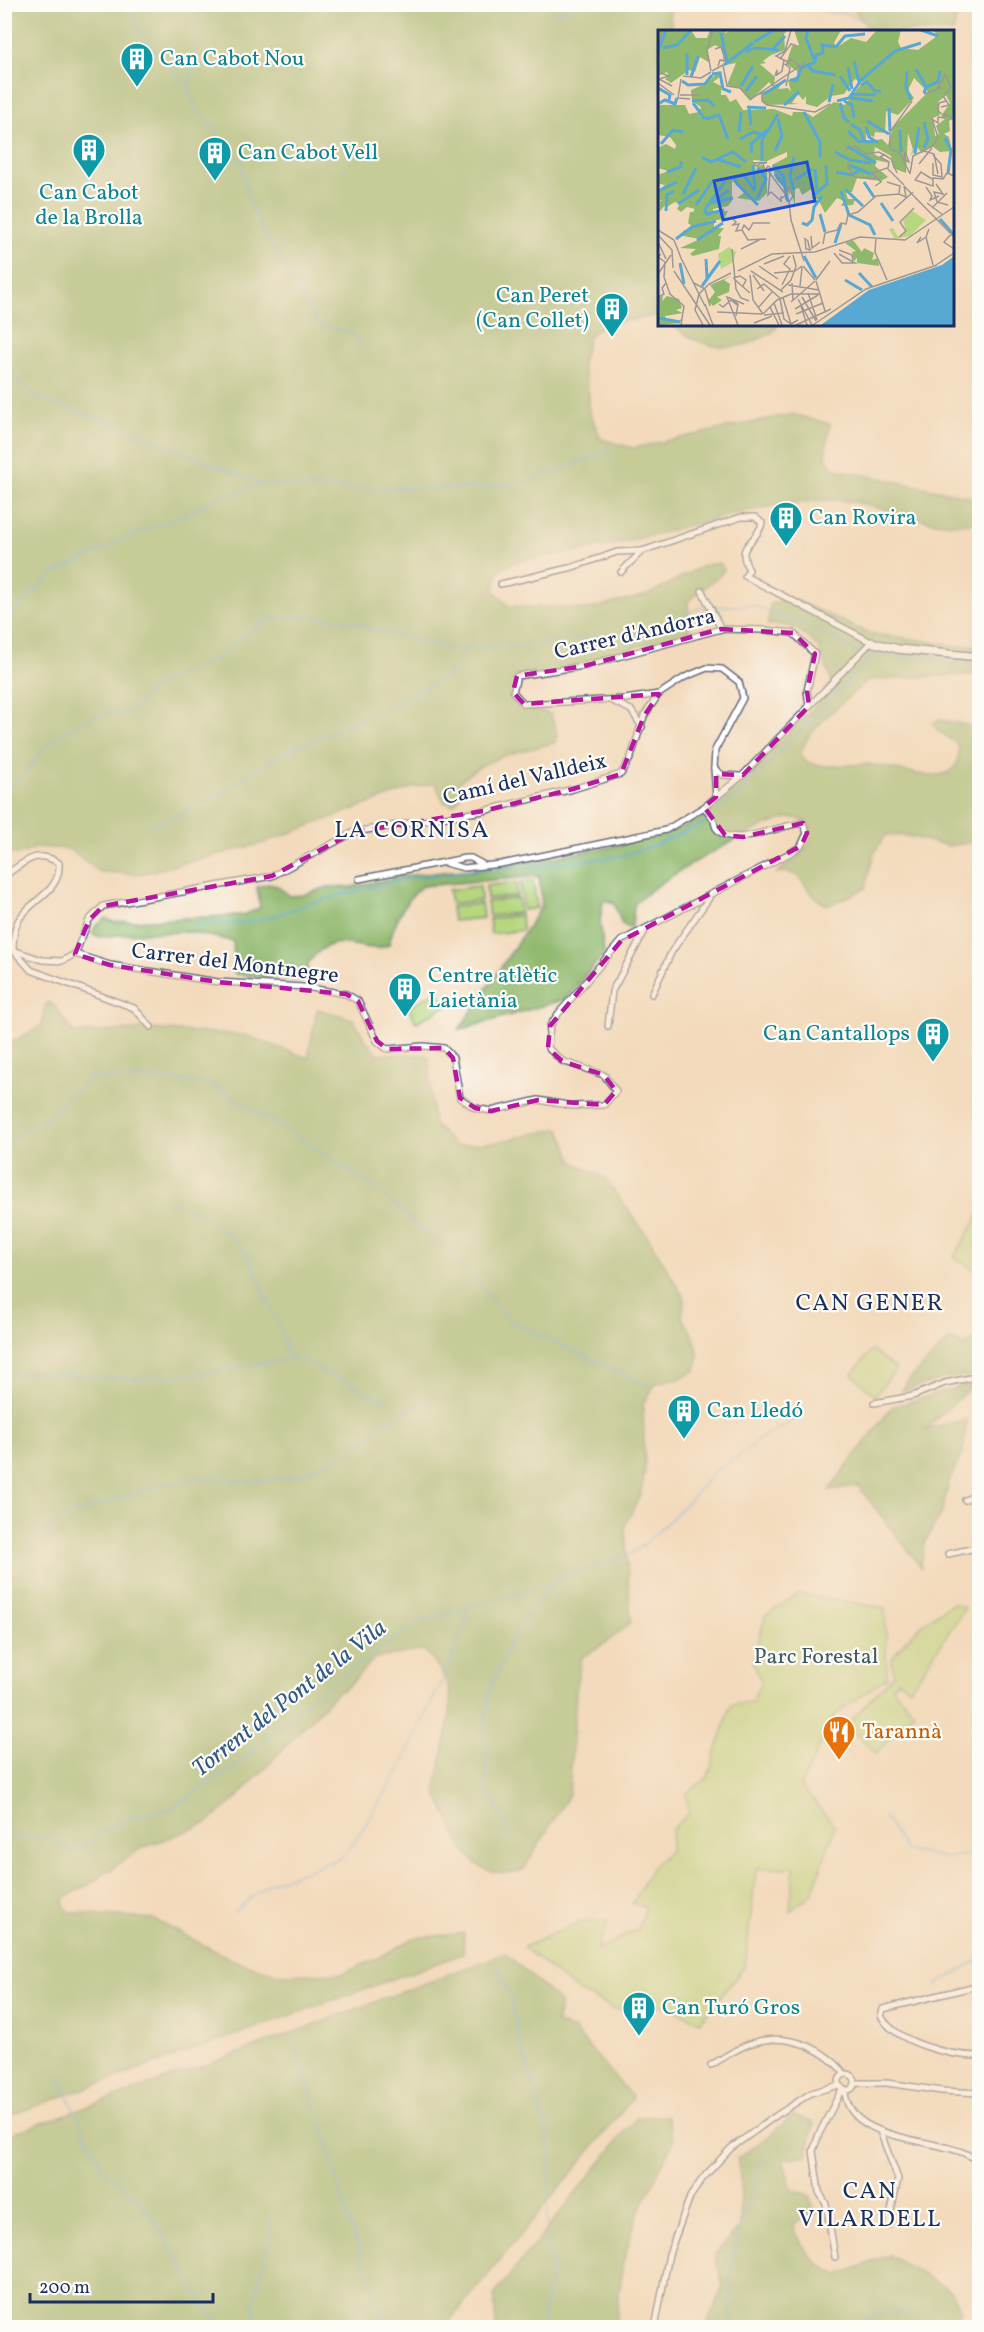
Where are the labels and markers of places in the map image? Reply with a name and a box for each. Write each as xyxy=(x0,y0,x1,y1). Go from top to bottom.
building icon: Can Cabot Nou xyxy=(119,41,155,88)
place label: Can Cabot Nou xyxy=(160,44,304,75)
building icon: Can Cabot de la Brolla xyxy=(71,132,107,179)
building icon: Can Cabot Vell xyxy=(197,135,233,182)
place label: Can Cabot Vell xyxy=(238,138,378,169)
place label: Can Cabot de la Brolla xyxy=(35,178,143,234)
place label: Can Peret (Can Collet) xyxy=(476,281,589,337)
building icon: Can Peret (Can Collet) xyxy=(594,291,630,338)
building icon: Can Rovira xyxy=(768,500,804,547)
place label: Can Rovira xyxy=(809,503,916,534)
place label: Centre atlètic Laietània xyxy=(428,961,557,1017)
building icon: Centre atlètic Laietània xyxy=(387,971,423,1018)
building icon: Can Cantallops xyxy=(915,1016,951,1063)
place label: Can Cantallops xyxy=(763,1019,910,1050)
building icon: Can Lledó xyxy=(666,1393,702,1440)
place label: Can Lledó xyxy=(707,1396,803,1427)
restaurant icon: Tarannà xyxy=(821,1714,857,1761)
place label: Tarannà xyxy=(862,1717,942,1748)
building icon: Can Turó Gros xyxy=(621,1990,657,2037)
place label: Can Turó Gros xyxy=(662,1993,800,2024)

